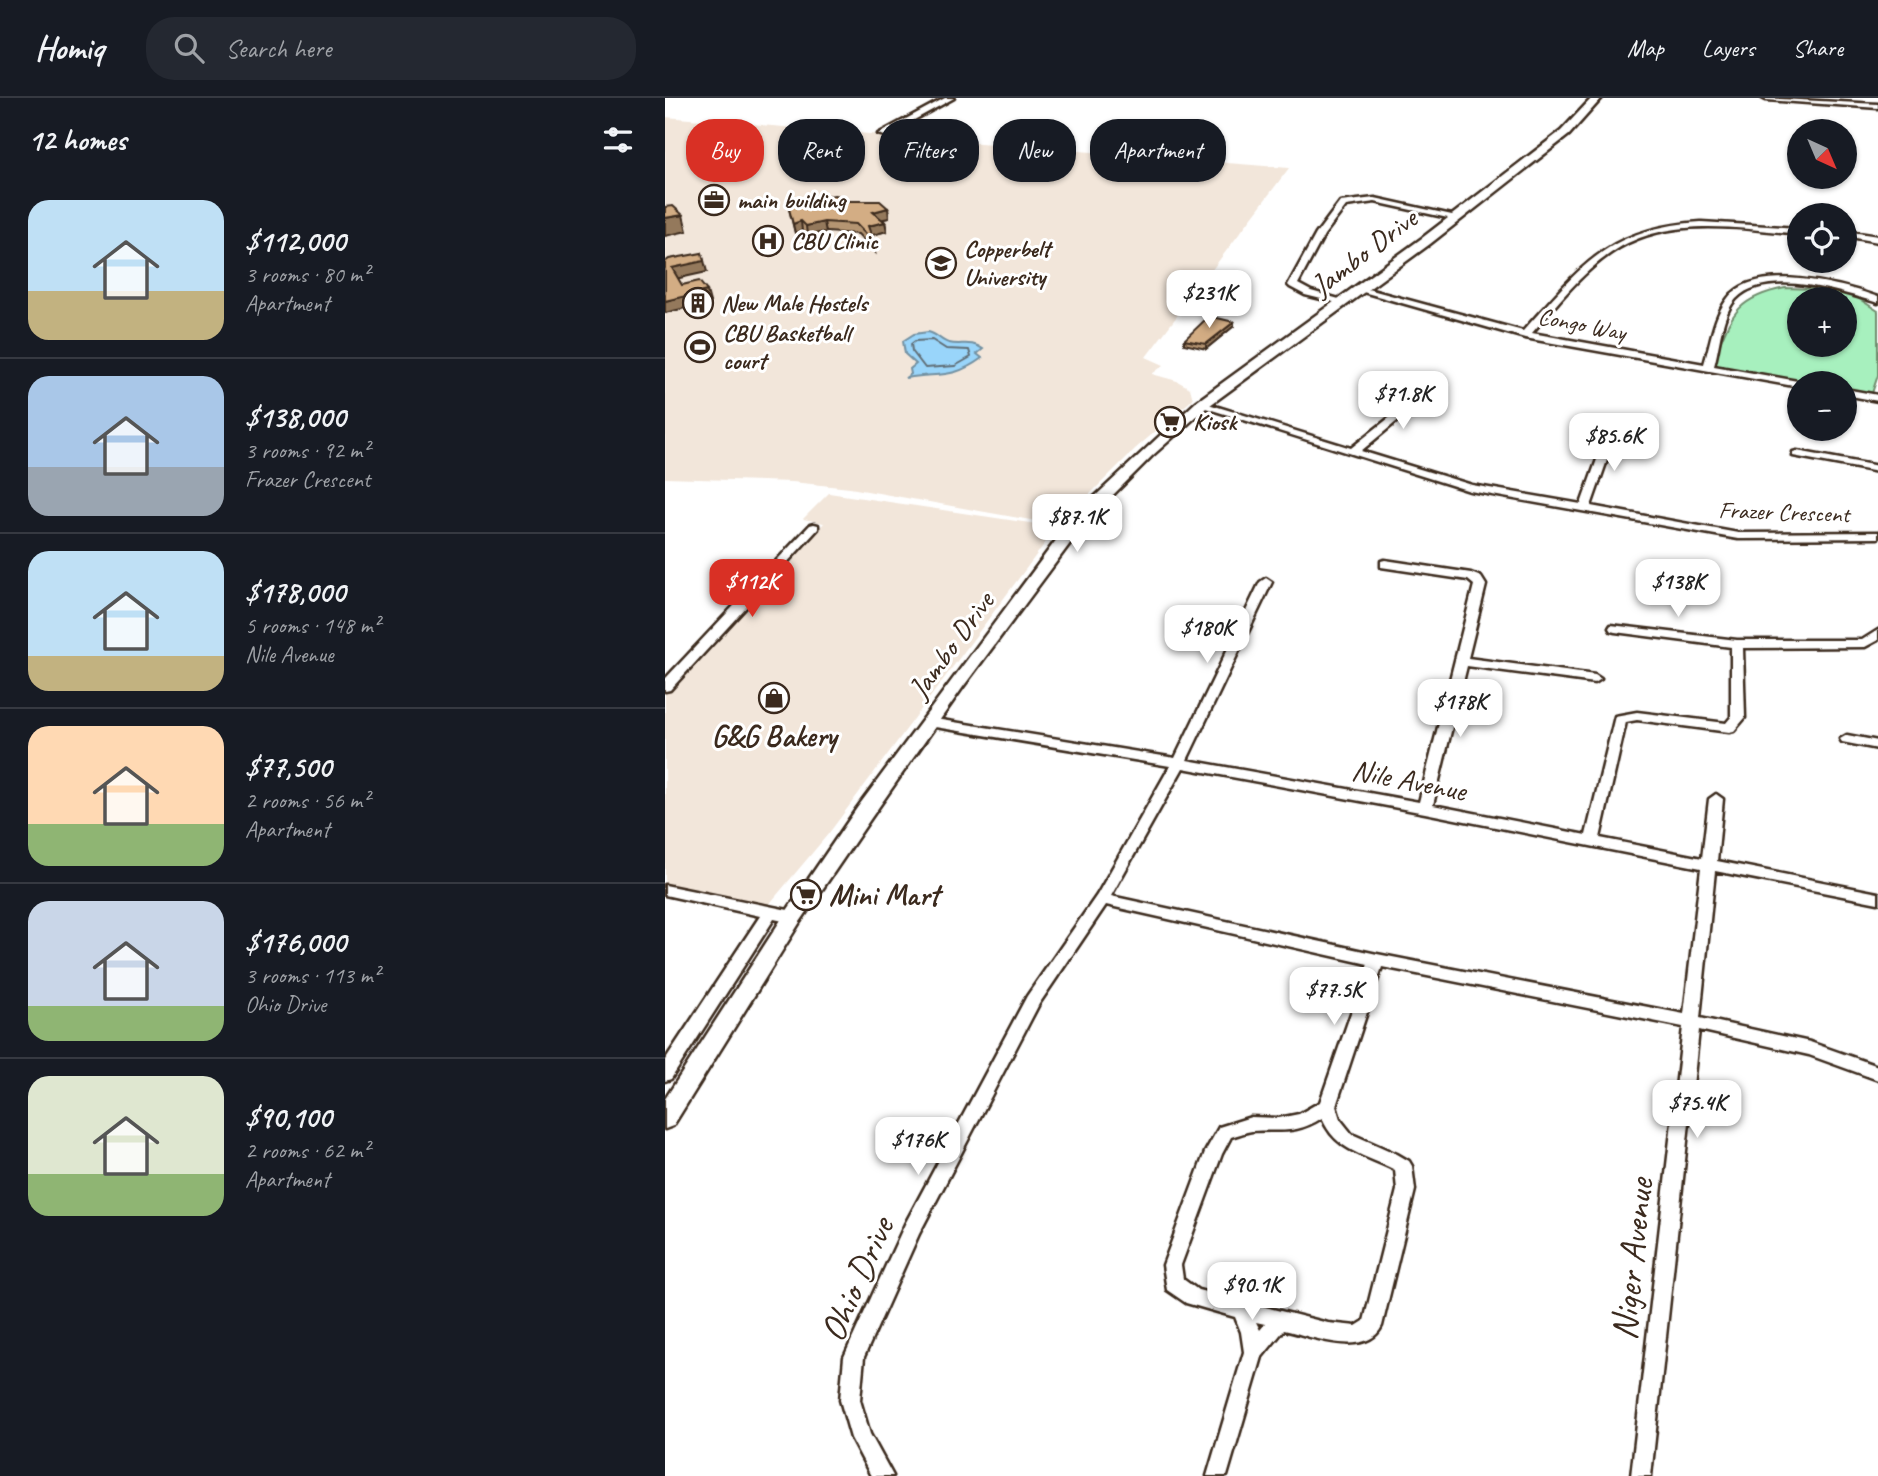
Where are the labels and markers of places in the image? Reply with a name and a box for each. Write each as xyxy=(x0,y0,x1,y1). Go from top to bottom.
office icon: main building xyxy=(697,183,731,217)
place label: main building xyxy=(737,185,848,215)
hospital icon: CBU Clinic xyxy=(751,224,785,258)
place label: CBU Clinic xyxy=(791,226,879,256)
place label: Copperbelt University xyxy=(964,234,1054,292)
school or university icon: Copperbelt University xyxy=(924,246,958,280)
pin: $231K xyxy=(1160,271,1258,330)
building icon: New Male Hostels xyxy=(681,286,715,320)
place label: New Male Hostels xyxy=(721,288,870,318)
place label: CBU Basketball court xyxy=(723,318,855,376)
sports icon: CBU Basketball court xyxy=(683,330,717,364)
pin: $71.8K xyxy=(1346,372,1460,431)
supermarket icon: Kiosk xyxy=(1153,405,1187,439)
place label: Kiosk xyxy=(1193,407,1238,437)
pin: $85.6K xyxy=(1557,414,1671,473)
pin: $87.1K xyxy=(1020,494,1134,554)
pin: $112K xyxy=(703,560,801,619)
pin: $138K xyxy=(1629,560,1727,619)
pin: $180K xyxy=(1158,606,1256,665)
pin: $178K xyxy=(1411,680,1509,739)
shop icon: G&G Bakery xyxy=(757,681,791,715)
place label: G&G Bakery xyxy=(711,717,839,755)
place label: Mini Mart xyxy=(829,876,944,914)
supermarket icon: Mini Mart xyxy=(789,878,823,912)
pin: $77.5K xyxy=(1277,968,1391,1027)
pin: $75.4K xyxy=(1640,1080,1754,1140)
pin: $176K xyxy=(869,1118,967,1177)
pin: $90.1K xyxy=(1195,1262,1309,1322)

